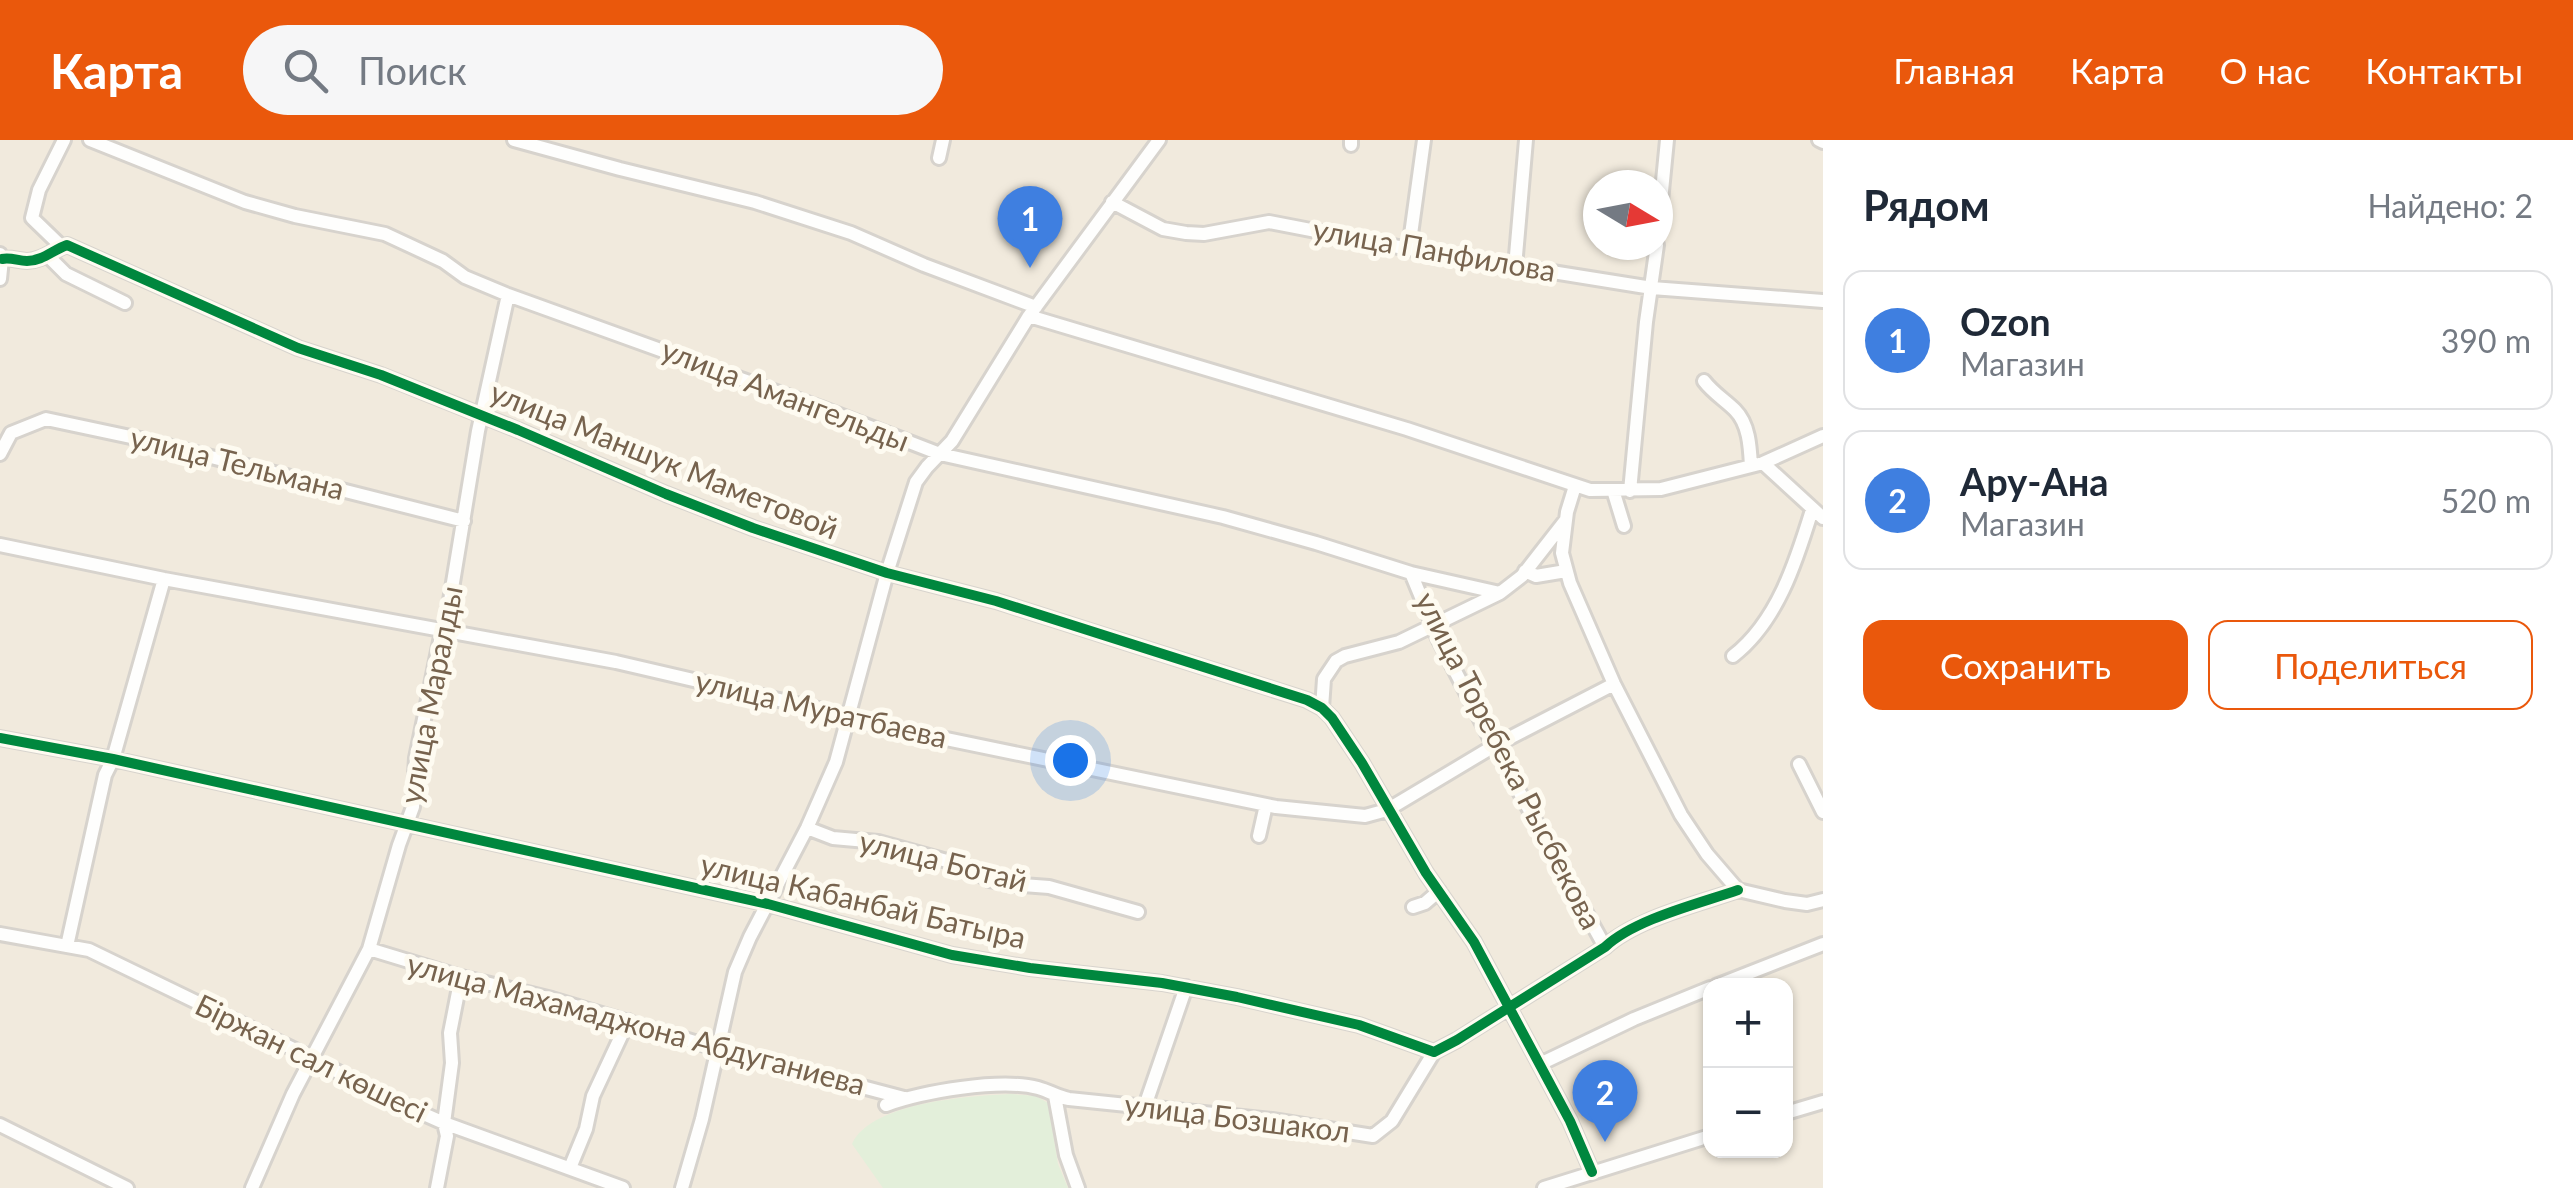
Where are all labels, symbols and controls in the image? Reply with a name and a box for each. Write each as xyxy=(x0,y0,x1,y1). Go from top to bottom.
search box xyxy=(243,25,943,115)
text: Карта xyxy=(50,42,183,99)
icon: search xyxy=(278,43,333,98)
text: Поиск xyxy=(358,47,467,93)
text: Главная xyxy=(1893,49,2015,91)
text: Карта xyxy=(2070,49,2165,91)
text: О нас xyxy=(2220,49,2310,91)
text: Контакты xyxy=(2365,49,2523,91)
north arrow xyxy=(1583,170,1673,260)
text: Рядом xyxy=(1863,180,1990,230)
pin: 1 xyxy=(998,186,1062,268)
text: Найдено: 2 xyxy=(2367,186,2533,225)
street label: улица Панфилова xyxy=(1310,210,1559,288)
text: Ozon xyxy=(1960,298,2051,344)
text: 1 xyxy=(1888,321,1907,360)
text: 390 m xyxy=(2441,321,2531,360)
street label: улица Амангельды xyxy=(657,330,915,458)
text: Магазин xyxy=(1960,344,2085,383)
street label: улица Маншук Маметовой xyxy=(486,373,844,546)
street label: улица Тельмана xyxy=(127,418,348,506)
text: Ару-Ана xyxy=(1960,458,2109,504)
text: 2 xyxy=(1888,481,1907,520)
text: 520 m xyxy=(2441,481,2531,520)
text: Магазин xyxy=(1960,504,2085,543)
street label: улица Маралды xyxy=(391,583,469,807)
street label: улица Торебека Рысбекова xyxy=(1409,585,1611,935)
button: Сохранить xyxy=(1863,620,2188,710)
button: Поделиться xyxy=(2208,620,2533,710)
street label: улица Муратбаева xyxy=(692,662,951,755)
your location xyxy=(1045,735,1096,786)
street label: улица Ботай xyxy=(856,822,1031,898)
street label: улица Кабанбай Батыра xyxy=(697,845,1030,955)
street label: улица Махамаджона Абдуганиева xyxy=(404,945,870,1102)
map controls xyxy=(1703,978,1793,1158)
button: + xyxy=(1703,978,1793,1068)
street label: Біржан сал көшесі xyxy=(190,985,434,1129)
pin: 2 xyxy=(1572,1060,1638,1142)
button: − xyxy=(1703,1068,1793,1158)
street label: улица Бозшакол xyxy=(1122,1085,1352,1149)

